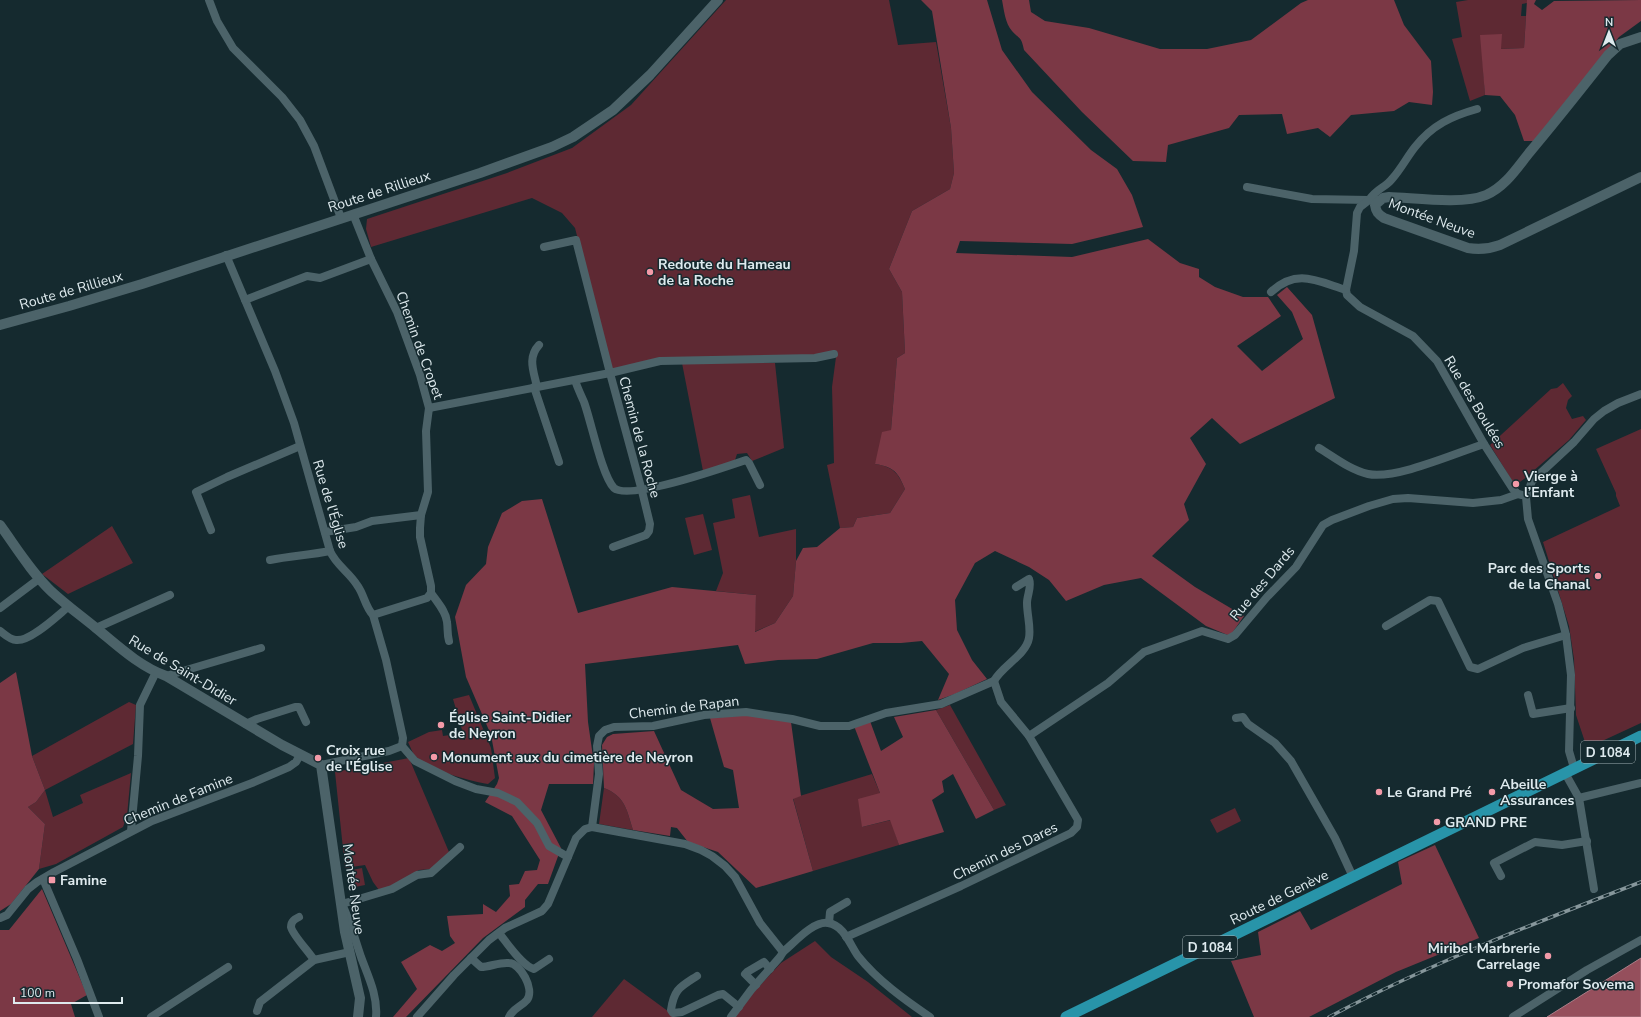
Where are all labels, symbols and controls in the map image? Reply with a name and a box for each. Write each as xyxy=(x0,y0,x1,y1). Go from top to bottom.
north arrow xyxy=(1589,12,1629,52)
text: N xyxy=(1605,15,1613,30)
street label: Route de Rillieux xyxy=(325,166,433,217)
street label: Montée Neuve xyxy=(1386,194,1478,243)
place label: Redoute du Hameau de la Roche xyxy=(658,255,791,290)
street label: Route de Rillieux xyxy=(17,266,126,314)
marker: Redoute du Hameau de la Roche xyxy=(645,267,655,277)
street label: Chemin de Cropet xyxy=(391,289,448,402)
street label: Rue des Boulées xyxy=(1439,352,1510,452)
street label: Chemin de la Roche xyxy=(614,374,665,500)
street label: Rue de l'Église xyxy=(308,457,353,551)
place label: Vierge à l’Enfant xyxy=(1523,467,1578,502)
marker: Vierge à l’Enfant xyxy=(1511,479,1521,489)
street label: Rue des Dards xyxy=(1226,542,1299,625)
place label: Parc des Sports de la Chanal xyxy=(1488,559,1591,594)
marker: Parc des Sports de la Chanal xyxy=(1593,571,1603,581)
street label: Rue de Saint-Didier xyxy=(125,631,240,710)
street label: Chemin de Rapan xyxy=(628,691,740,724)
place label: Église Saint-Didier de Neyron xyxy=(449,708,571,743)
marker: Église Saint-Didier de Neyron xyxy=(436,720,446,730)
place label: Croix rue de l'Église xyxy=(326,741,393,776)
road number: D 1084 xyxy=(1581,741,1635,763)
place label: Monument aux du cimetière de Neyron xyxy=(442,748,693,767)
marker: Monument aux du cimetière de Neyron xyxy=(429,752,439,762)
marker: Croix rue de l'Église xyxy=(313,753,323,763)
street label: Chemin de Famine xyxy=(121,769,236,830)
place label: Abeille Assurances xyxy=(1500,775,1574,810)
place label: Le Grand Pré xyxy=(1387,783,1472,802)
marker: Le Grand Pré xyxy=(1374,787,1384,797)
marker: Abeille Assurances xyxy=(1487,787,1497,797)
place label: GRAND PRE xyxy=(1445,813,1527,832)
marker: GRAND PRE xyxy=(1432,817,1442,827)
street label: Chemin des Dares xyxy=(950,818,1061,885)
street label: Montée Neuve xyxy=(338,843,369,936)
street label: Route de Genève xyxy=(1227,865,1332,930)
place label: Famine xyxy=(60,871,107,890)
marker: Famine xyxy=(47,875,57,885)
road number: D 1084 xyxy=(1183,936,1237,958)
place label: Miribel Marbrerie Carrelage xyxy=(1428,939,1540,974)
marker: Miribel Marbrerie Carrelage xyxy=(1543,951,1553,961)
place label: Promafor Sovema xyxy=(1518,975,1634,994)
scale bar xyxy=(14,979,122,1005)
marker: Promafor Sovema xyxy=(1505,979,1515,989)
text: 100 m xyxy=(20,985,55,1001)

